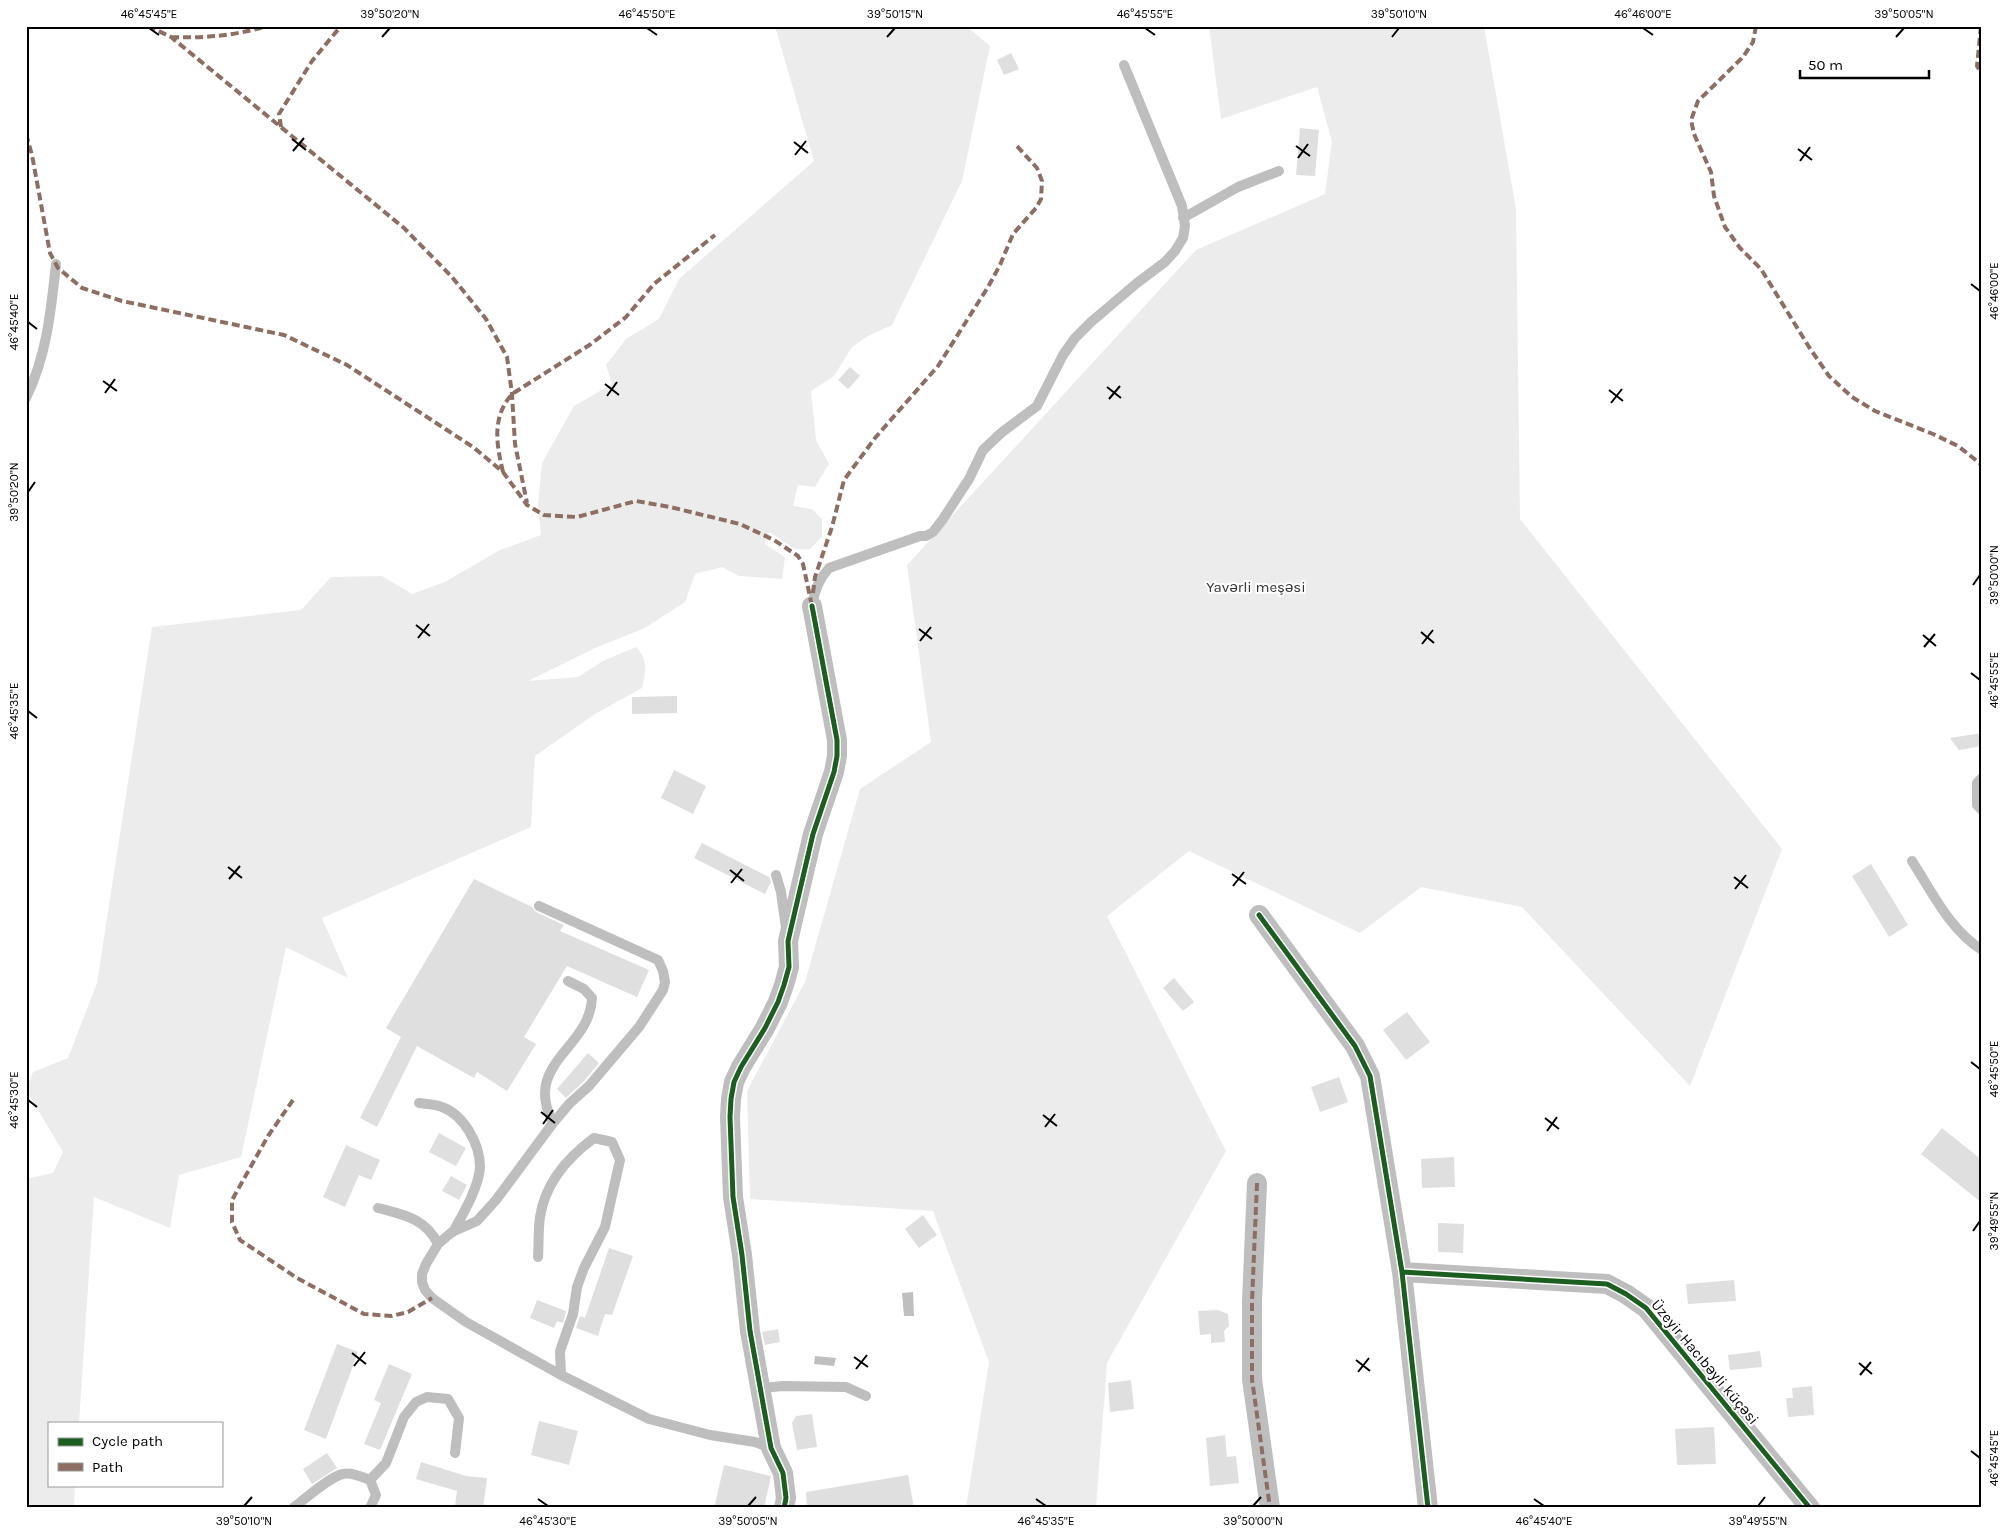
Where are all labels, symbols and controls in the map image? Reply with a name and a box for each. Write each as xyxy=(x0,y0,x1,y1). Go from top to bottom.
text: 46°45'45"E xyxy=(121,7,177,21)
text: 39°50'20"N xyxy=(360,7,420,21)
text: 46°45'50"E xyxy=(618,7,676,21)
text: 39°50'15"N xyxy=(867,7,923,21)
text: 46°45'55"E xyxy=(1117,7,1173,21)
text: 39°50'10"N xyxy=(1371,7,1427,21)
text: 46°46'00"E xyxy=(1614,7,1672,21)
text: 39°50'05"N xyxy=(1874,7,1934,21)
scale bar xyxy=(1800,48,1929,80)
text: 50 m xyxy=(1808,56,1843,74)
text: 46°46'00"E xyxy=(1987,262,2001,320)
text: 46°45'40"E xyxy=(7,294,21,350)
text: 39°50'20"N xyxy=(7,462,21,522)
text: 39°50'00"N xyxy=(1987,545,2001,605)
park label: Yavərli meşəsi xyxy=(1206,578,1306,596)
text: 46°45'55"E xyxy=(1987,652,2001,708)
text: 46°45'35"E xyxy=(7,682,21,740)
text: 46°45'50"E xyxy=(1987,1040,2001,1098)
text: 46°45'30"E xyxy=(7,1071,21,1129)
text: 39°49'55"N xyxy=(1987,1192,2001,1250)
street label: Üzeyir Hacıbəyli küçəsi xyxy=(1647,1296,1763,1428)
legend xyxy=(48,1422,222,1486)
text: 46°45'45"E xyxy=(1987,1430,2001,1486)
text: Cycle path xyxy=(92,1432,163,1450)
text: Path xyxy=(92,1458,123,1476)
text: 39°50'10"N xyxy=(216,1514,272,1528)
text: 46°45'30"E xyxy=(519,1514,577,1528)
text: 39°50'05"N xyxy=(718,1514,778,1528)
text: 46°45'35"E xyxy=(1017,1514,1075,1528)
text: 39°50'00"N xyxy=(1223,1514,1283,1528)
text: 46°45'40"E xyxy=(1516,1514,1572,1528)
text: 39°49'55"N xyxy=(1729,1514,1787,1528)

